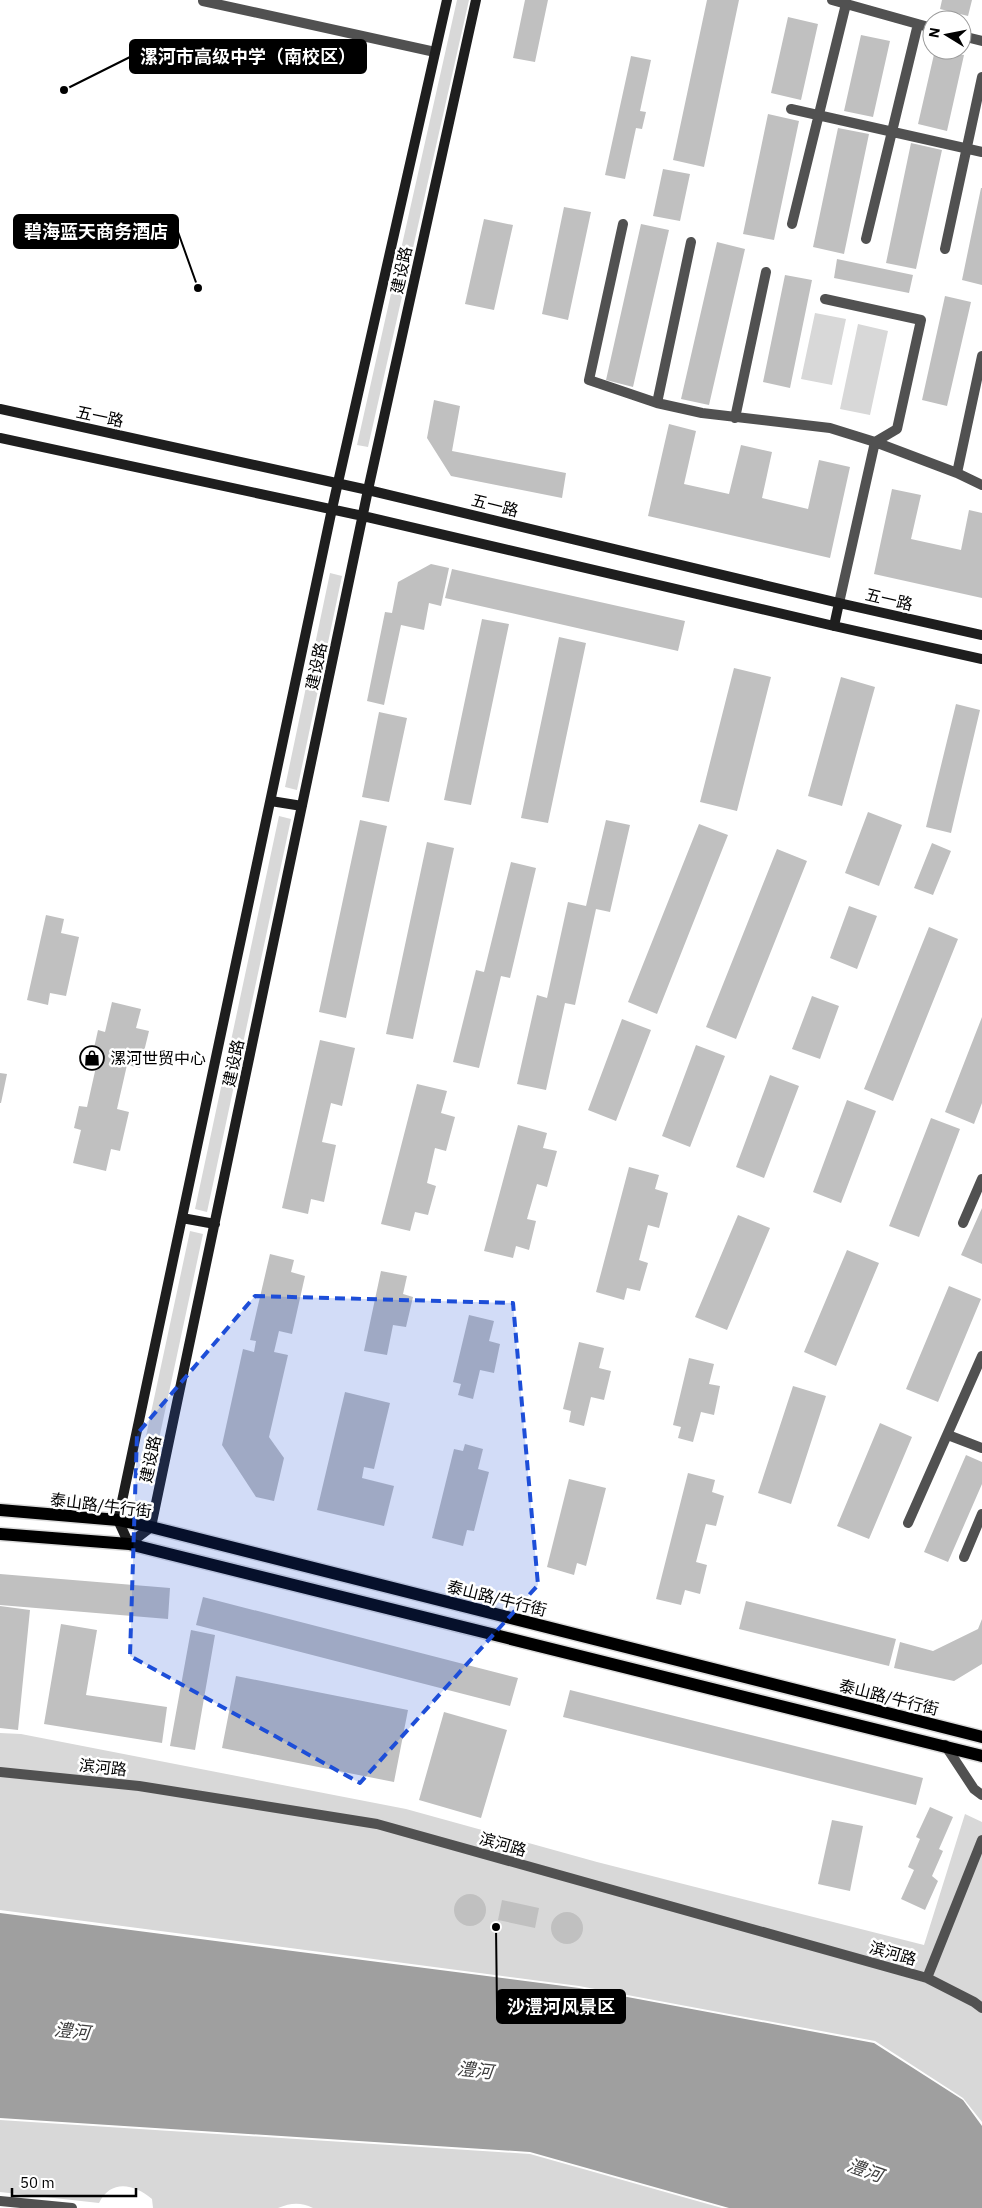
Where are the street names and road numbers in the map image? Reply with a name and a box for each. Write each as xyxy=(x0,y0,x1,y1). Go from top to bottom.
street label: 建设路 xyxy=(386,244,416,296)
street label: 五一路 xyxy=(74,401,126,431)
street label: 五一路 xyxy=(469,489,521,521)
street label: 五一路 xyxy=(863,584,915,614)
street label: 建设路 xyxy=(301,640,331,692)
street label: 建设路 xyxy=(218,1037,248,1089)
street label: 建设路 xyxy=(135,1433,165,1485)
street label: 泰山路/牛行街 xyxy=(49,1489,153,1521)
street label: 泰山路/牛行街 xyxy=(445,1576,549,1620)
street label: 泰山路/牛行街 xyxy=(837,1675,941,1719)
street label: 滨河路 xyxy=(78,1755,128,1779)
street label: 滨河路 xyxy=(477,1828,529,1860)
street label: 滨河路 xyxy=(867,1937,919,1969)

